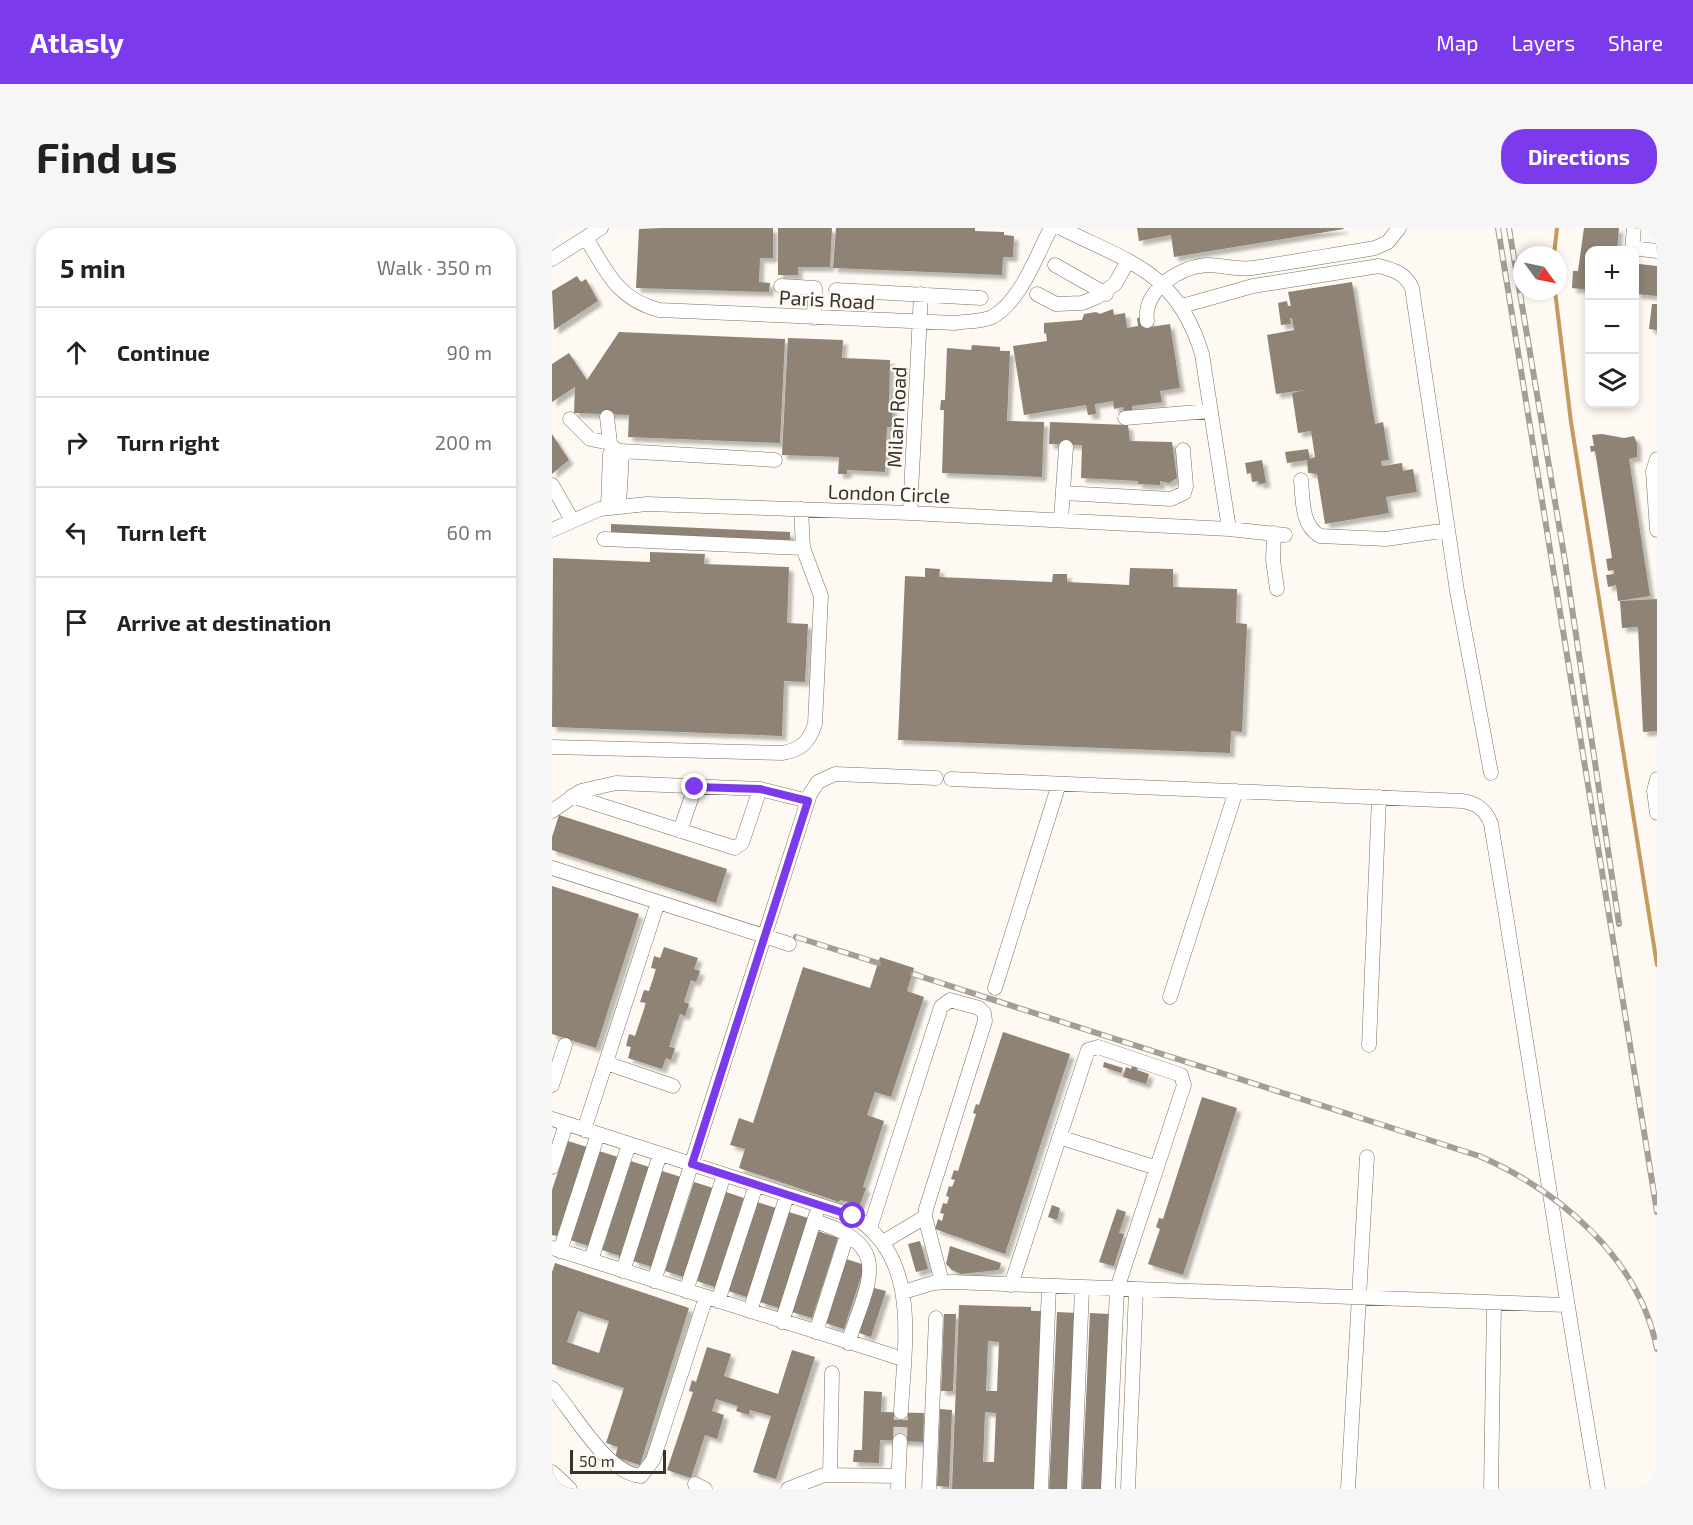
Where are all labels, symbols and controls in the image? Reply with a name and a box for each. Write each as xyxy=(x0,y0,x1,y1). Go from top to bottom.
text: Atlasly xyxy=(30,25,124,59)
text: Map xyxy=(1436,30,1478,55)
text: Layers xyxy=(1511,30,1575,55)
text: Share xyxy=(1608,30,1663,55)
button: Directions xyxy=(1501,129,1657,184)
text: Find us xyxy=(36,131,178,181)
north arrow xyxy=(1513,246,1567,300)
map controls xyxy=(1585,246,1639,408)
button: + xyxy=(1585,246,1639,300)
text: 5 min xyxy=(60,252,126,283)
text: Walk · 350 m xyxy=(377,255,492,279)
street label: Paris Road xyxy=(778,284,876,314)
button: − xyxy=(1585,300,1639,354)
icon: ahead xyxy=(60,336,93,369)
text: Continue xyxy=(117,339,210,365)
text: 90 m xyxy=(447,340,492,364)
button: layers xyxy=(1585,354,1639,408)
street label: Milan Road xyxy=(881,366,911,468)
icon: right xyxy=(60,426,93,459)
text: Turn right xyxy=(117,429,219,455)
text: 200 m xyxy=(435,430,492,454)
street label: London Circle xyxy=(827,479,951,507)
icon: left xyxy=(60,516,93,549)
text: Turn left xyxy=(117,519,206,545)
text: 60 m xyxy=(447,520,492,544)
icon: arrive xyxy=(60,606,93,639)
text: Arrive at destination xyxy=(117,609,331,635)
route end xyxy=(681,773,707,799)
route start xyxy=(839,1202,865,1228)
scale bar xyxy=(570,1447,666,1474)
text: 50 m xyxy=(579,1451,615,1470)

